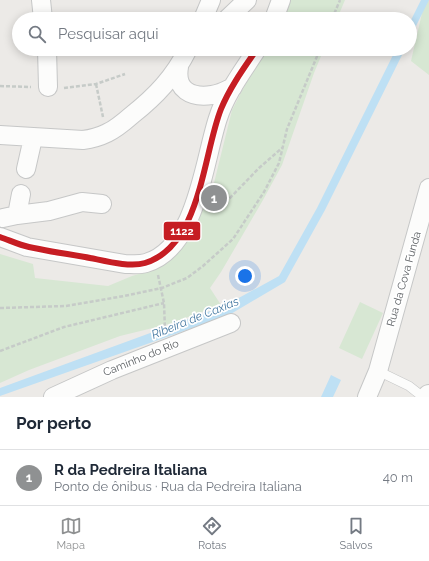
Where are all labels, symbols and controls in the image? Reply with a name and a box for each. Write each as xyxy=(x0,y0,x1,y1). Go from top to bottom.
search box xyxy=(12,12,417,56)
icon: search xyxy=(26,23,48,45)
text: Pesquisar aqui xyxy=(58,25,158,43)
pin: 1 xyxy=(201,183,227,213)
line badge: 1122 xyxy=(163,221,201,241)
text: 1122 xyxy=(170,225,194,238)
street label: Rua da Cova Funda xyxy=(384,230,424,328)
your location xyxy=(235,266,255,286)
water label: Ribeira de Caxias xyxy=(149,294,241,342)
street label: Caminho do Rio xyxy=(101,337,181,379)
text: Por perto xyxy=(16,413,91,433)
text: R da Pedreira Italiana xyxy=(54,461,207,479)
text: 1 xyxy=(26,470,32,485)
text: 40 m xyxy=(383,470,413,485)
text: Ponto de ônibus · Rua da Pedreira Italiana xyxy=(54,479,302,494)
tab: Mapa xyxy=(57,515,85,552)
tab: Rotas xyxy=(198,515,226,552)
tab: Salvos xyxy=(339,515,372,552)

